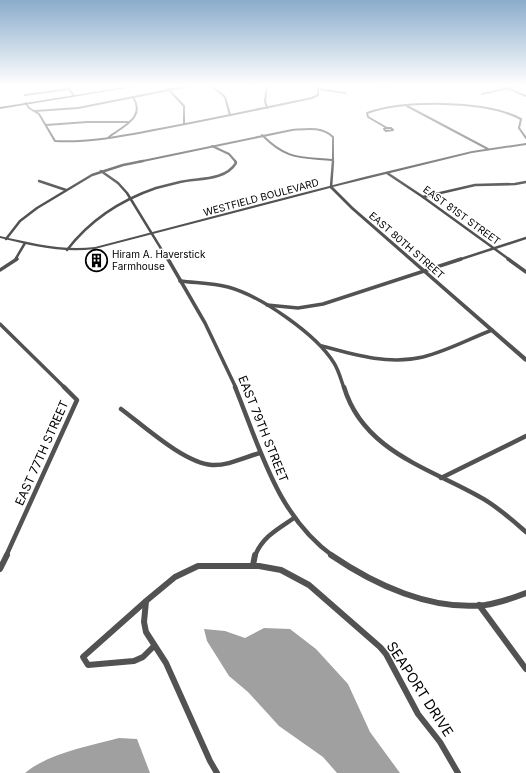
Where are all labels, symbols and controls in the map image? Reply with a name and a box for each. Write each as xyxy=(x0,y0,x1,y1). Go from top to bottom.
street label: WESTFIELD BOULEVARD xyxy=(202,176,320,218)
street label: EAST 81ST STREET xyxy=(421,183,503,247)
street label: EAST 80TH STREET xyxy=(367,209,447,281)
building icon: Hiram A. Haverstick Farmhouse xyxy=(83,247,109,273)
place label: Hiram A. Haverstick Farmhouse xyxy=(112,248,206,272)
street label: EAST 79TH STREET xyxy=(235,373,292,485)
street label: EAST 77TH STREET xyxy=(12,398,72,508)
street label: SEAPORT DRIVE xyxy=(383,638,457,739)

